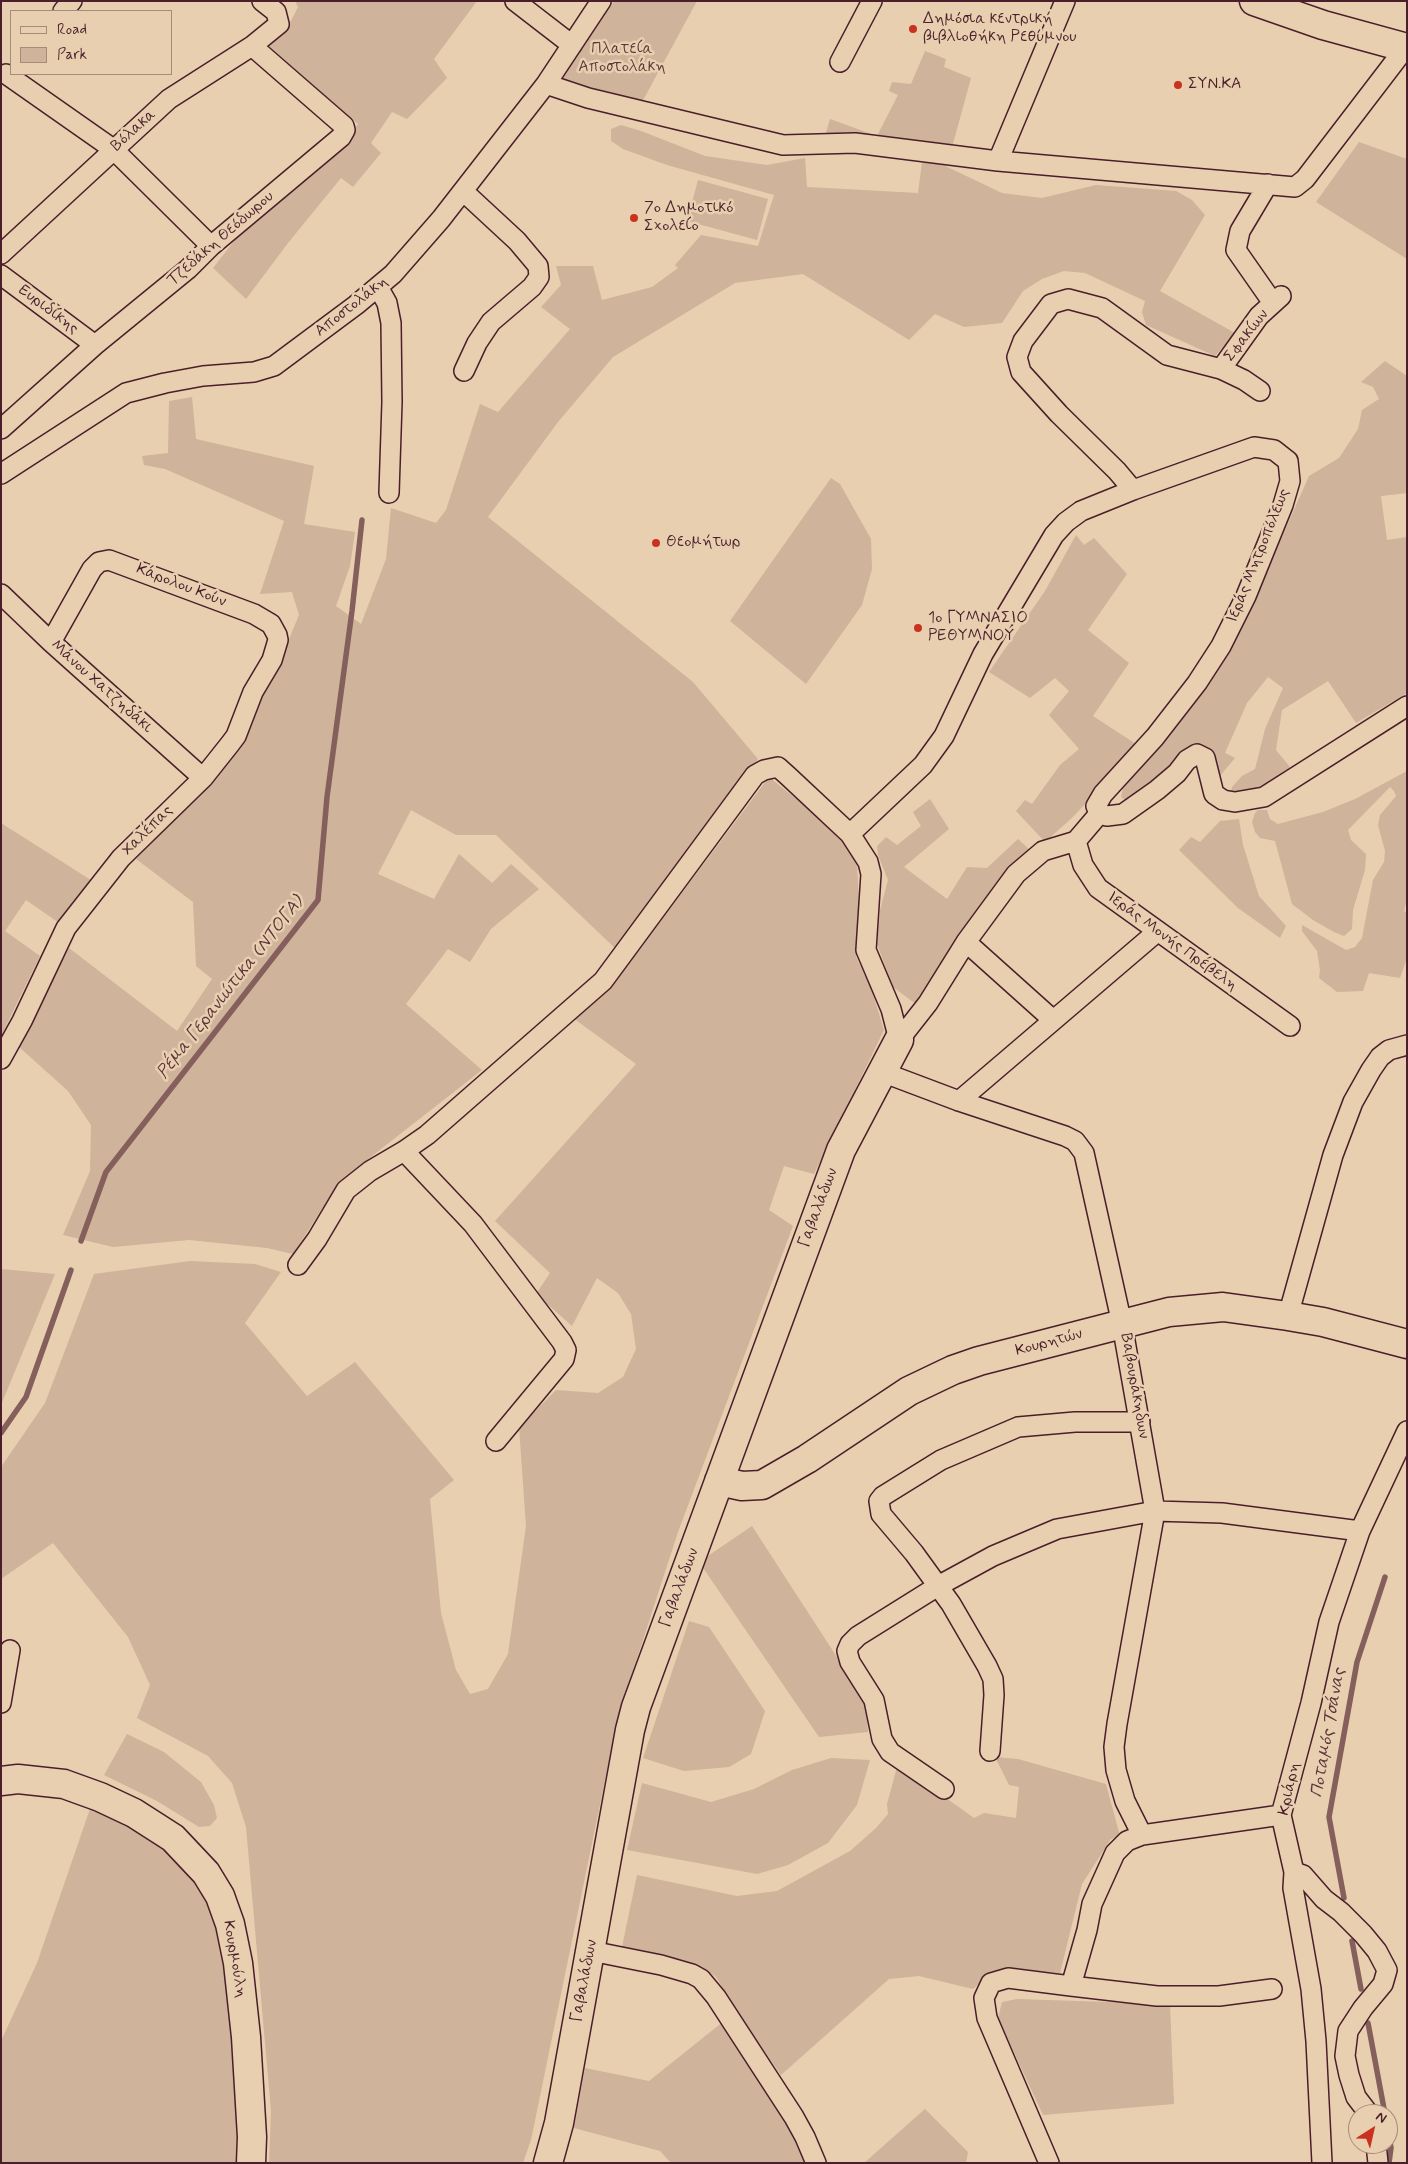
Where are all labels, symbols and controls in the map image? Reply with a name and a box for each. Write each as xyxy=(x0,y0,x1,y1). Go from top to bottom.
legend xyxy=(10,10,172,75)
place label: Δημόσια κεντρική βιβλιοθήκη Ρεθύμνου xyxy=(923,10,1077,48)
text: Road xyxy=(57,20,87,40)
marker: Δημόσια κεντρική βιβλιοθήκη Ρεθύμνου xyxy=(907,23,919,35)
park label: Πλατεία Αποστολάκη xyxy=(578,40,666,78)
text: Park xyxy=(57,45,87,65)
place label: ΣΥΝ.ΚΑ xyxy=(1188,75,1241,95)
marker: ΣΥΝ.ΚΑ xyxy=(1172,79,1184,91)
street label: Βόλακα xyxy=(107,106,161,156)
street label: Τζεδάκη Θεόδωρου xyxy=(164,188,278,290)
place label: 7ο Δημοτικό Σχολείο xyxy=(644,199,733,237)
marker: 7ο Δημοτικό Σχολείο xyxy=(628,212,640,224)
street label: Αποστολάκη xyxy=(312,273,392,341)
street label: Ευριδίκης xyxy=(14,281,82,339)
street label: Σφακίων xyxy=(1221,306,1273,366)
street label: Ιεράς Μητροπόλεως xyxy=(1223,486,1295,626)
place label: Θεομήτωρ xyxy=(666,533,740,553)
marker: Θεομήτωρ xyxy=(650,537,662,549)
street label: Κάρολου Κούν xyxy=(133,560,229,612)
place label: 1ο ΓΥΜΝΑΣΙΟ ΡΕΘΥΜΝΟΥ xyxy=(928,609,1028,647)
marker: 1ο ΓΥΜΝΑΣΙΟ ΡΕΘΥΜΝΟΥ xyxy=(912,622,924,634)
street label: Μάνου Χατζηδάκι xyxy=(46,636,156,738)
street label: Χαλέπας xyxy=(119,802,177,860)
street label: Ιεράς Μονής Πρέβελη xyxy=(1103,888,1241,996)
water label: Ρέμα Γερανιώτικα (ΝΤΟΓΑ) xyxy=(153,892,309,1084)
street label: Γαβαλάδων xyxy=(795,1166,843,1250)
street label: Κουρητών xyxy=(1013,1325,1085,1361)
street label: Βαβουράκηδων xyxy=(1115,1332,1153,1440)
street label: Γαβαλάδων xyxy=(656,1546,704,1630)
water label: Ποταμός Τσάνας xyxy=(1307,1667,1351,1799)
street label: Κριάρη xyxy=(1275,1761,1305,1817)
street label: Κουρμούλη xyxy=(218,1919,250,1999)
street label: Γαβαλάδων xyxy=(568,1938,602,2024)
north arrow xyxy=(1348,2104,1398,2154)
text: N xyxy=(1372,2107,1390,2128)

